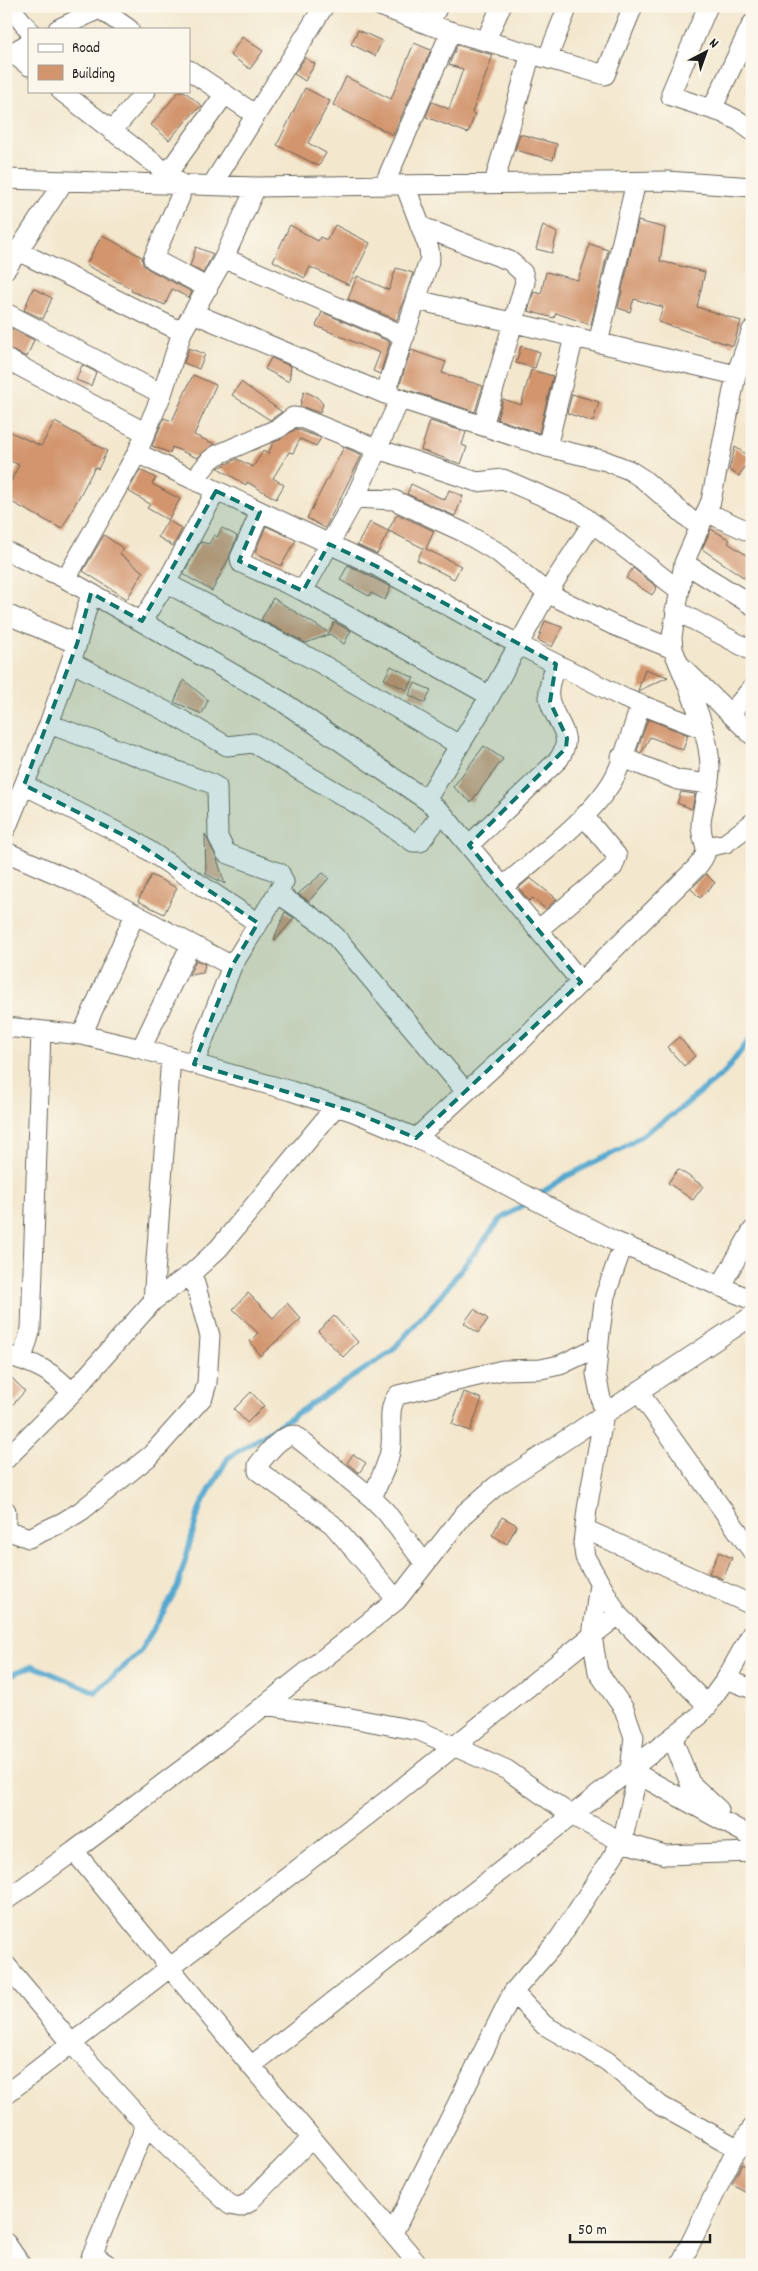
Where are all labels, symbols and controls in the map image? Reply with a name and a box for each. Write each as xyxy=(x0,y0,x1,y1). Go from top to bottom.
legend xyxy=(28,28,190,92)
north arrow xyxy=(680,28,730,78)
text: N xyxy=(704,34,722,54)
text: Road xyxy=(72,38,100,60)
text: Building xyxy=(72,64,115,86)
scale bar xyxy=(570,2211,710,2243)
text: 50 m xyxy=(578,2220,607,2242)

